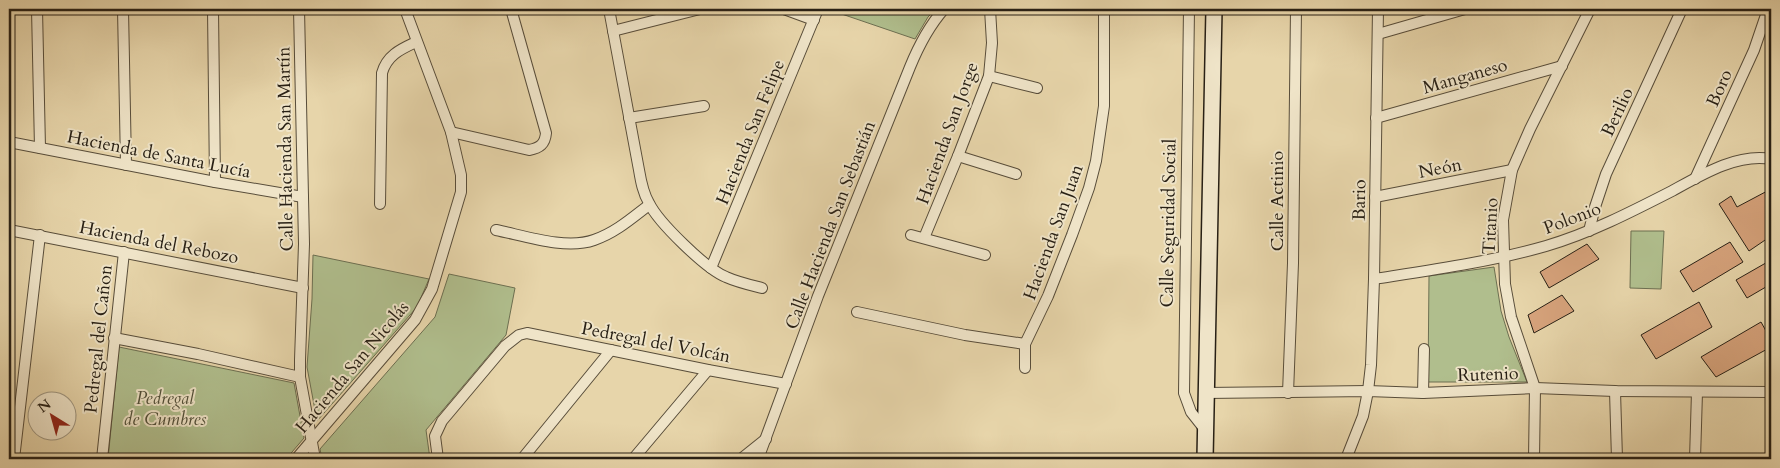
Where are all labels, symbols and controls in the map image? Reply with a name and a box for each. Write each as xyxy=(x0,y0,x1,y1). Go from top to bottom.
street label: Calle Hacienda San Martín xyxy=(271,46,300,251)
street label: Manganeso xyxy=(1420,52,1511,100)
street label: Hacienda San Felipe xyxy=(710,56,791,208)
street label: Hacienda San Jorge xyxy=(910,59,985,208)
street label: Boro xyxy=(1700,65,1739,111)
street label: Berilio xyxy=(1595,83,1640,141)
street label: Calle Hacienda San Sebastián xyxy=(779,117,882,333)
street label: Hacienda de Santa Lucía xyxy=(65,124,253,185)
street label: Calle Seguridad Social xyxy=(1155,138,1182,308)
street label: Calle Actinio xyxy=(1265,150,1290,251)
street label: Neón xyxy=(1416,152,1465,185)
street label: Hacienda San Juan xyxy=(1017,160,1090,303)
street label: Bario xyxy=(1347,179,1372,221)
street label: Polonio xyxy=(1540,196,1605,241)
street label: Titanio xyxy=(1477,197,1504,255)
street label: Hacienda del Rebozo xyxy=(77,215,241,270)
street label: Pedregal del Cañon xyxy=(78,263,119,415)
street label: Hacienda San Nicolás xyxy=(290,296,415,439)
street label: Pedregal del Volcán xyxy=(579,316,733,369)
street label: Rutenio xyxy=(1457,361,1519,388)
park label: Pedregal de Cumbres xyxy=(124,386,206,432)
north arrow xyxy=(28,390,78,440)
text: N xyxy=(34,395,55,417)

